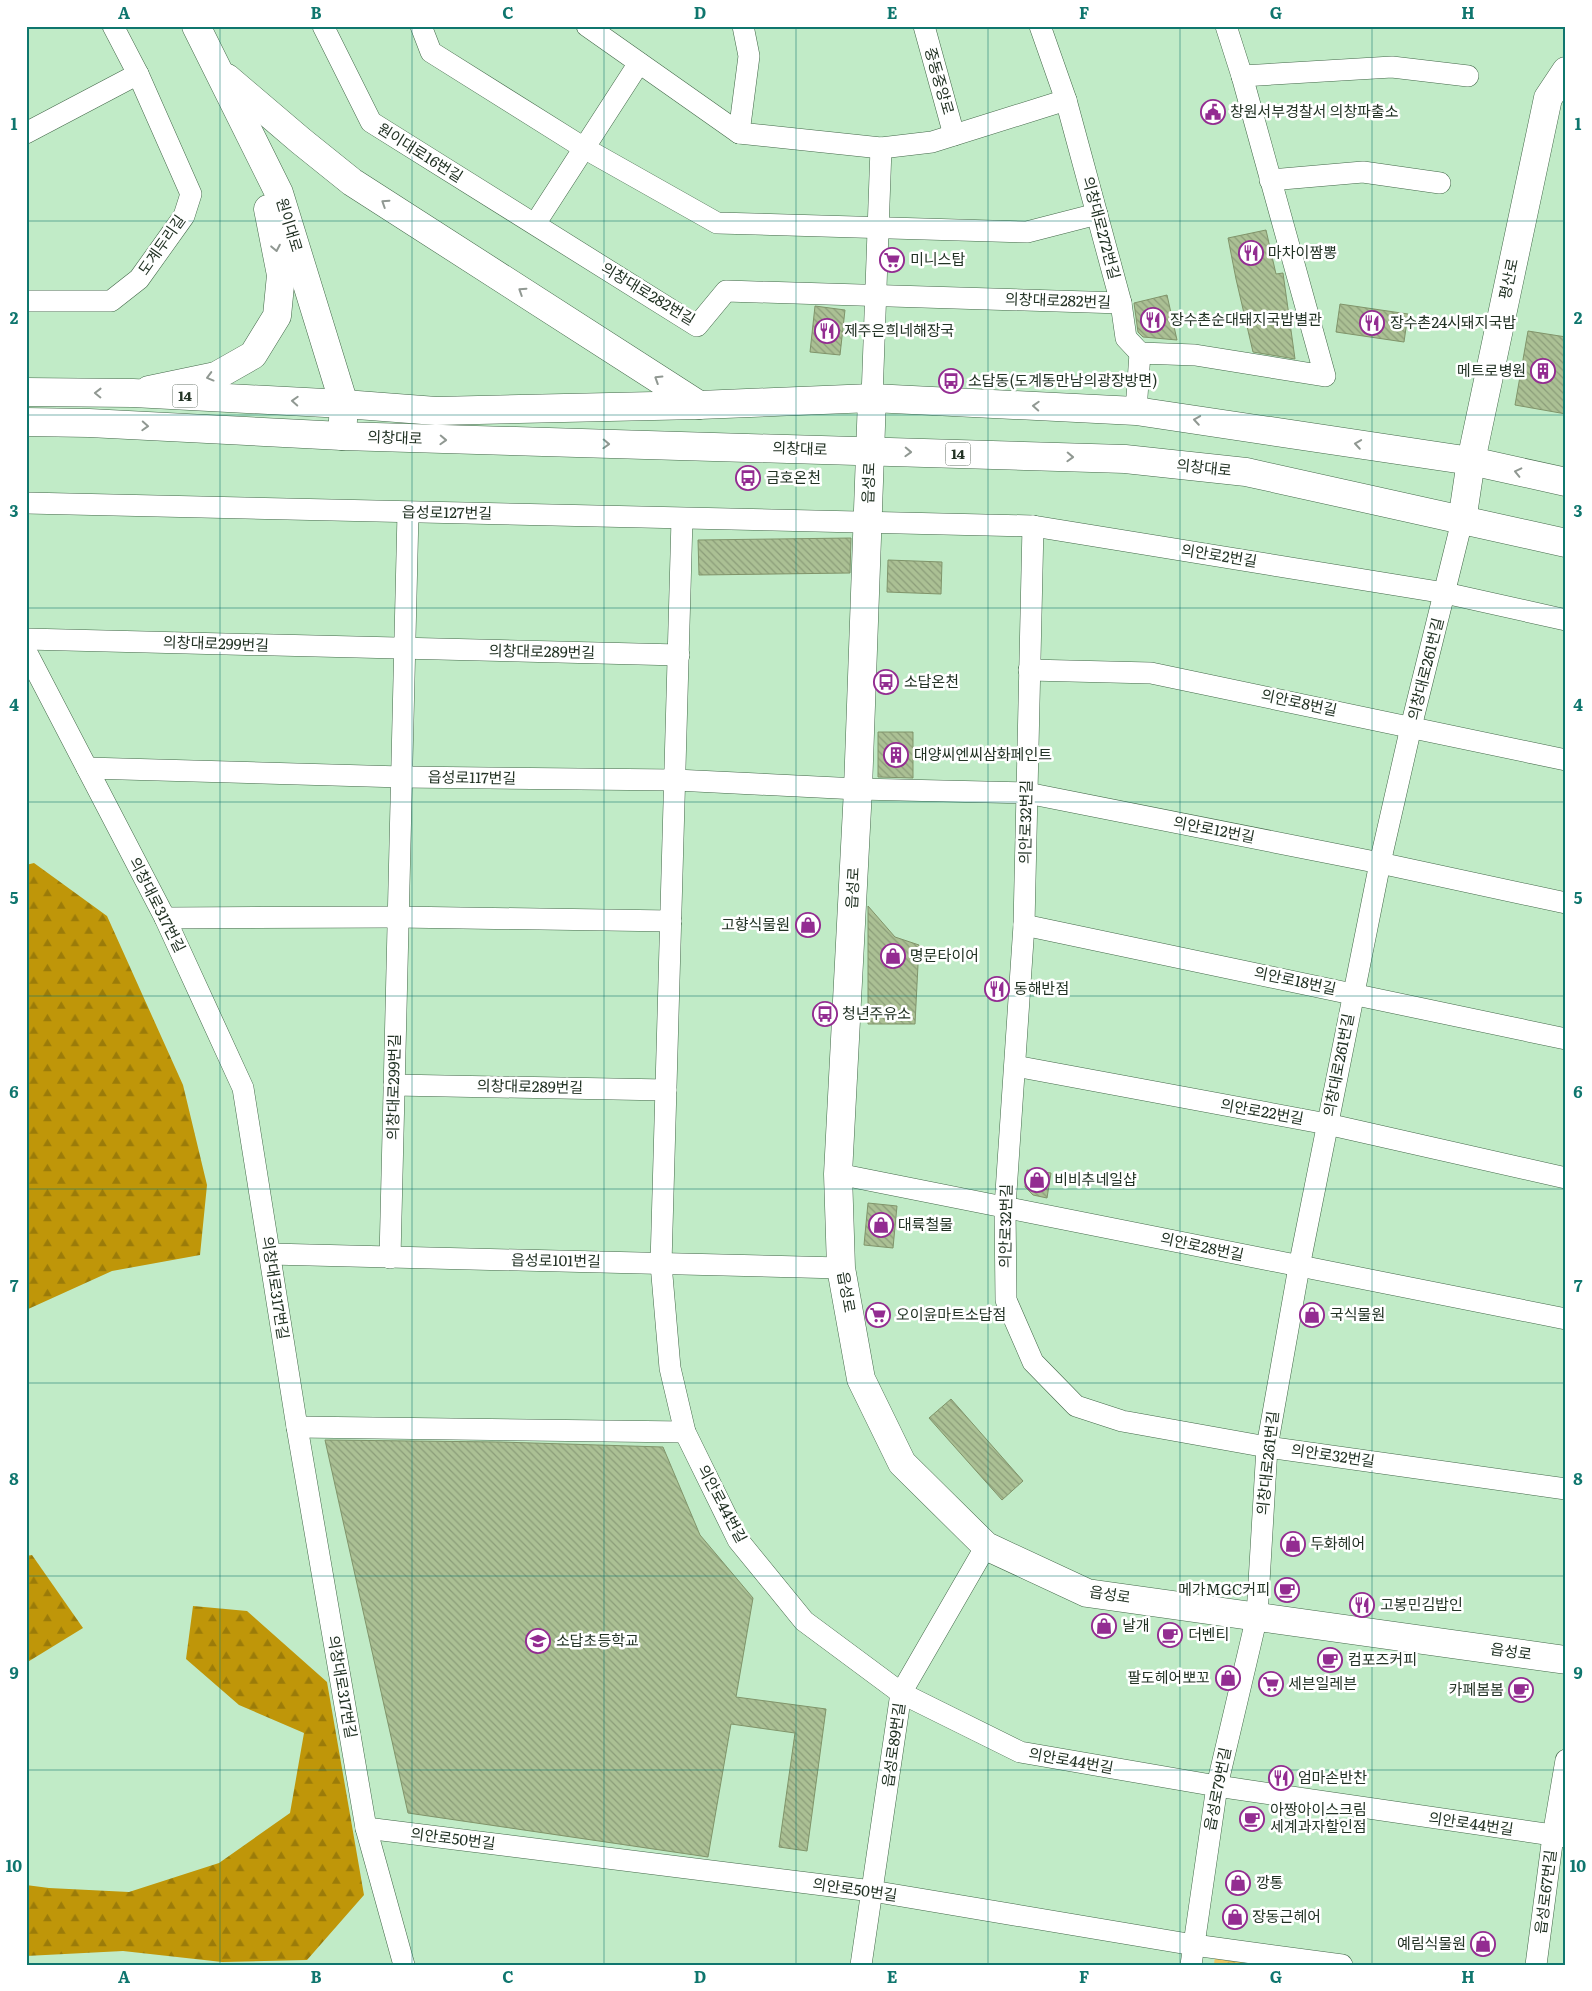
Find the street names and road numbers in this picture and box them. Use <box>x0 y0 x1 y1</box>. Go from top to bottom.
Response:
street label: 중동중앙로 <box>920 44 961 117</box>
street label: 원이대로16번길 <box>374 116 468 187</box>
street label: 의창대로272번길 <box>1078 174 1127 282</box>
street label: 원이대로 <box>271 195 310 254</box>
street label: 도계두리길 <box>132 209 190 279</box>
street label: 의창대로282번길 <box>597 256 700 330</box>
street label: 평산로 <box>1492 256 1523 301</box>
street label: 의창대로282번길 <box>1005 286 1111 313</box>
road number: 14 <box>172 384 198 408</box>
street label: 의창대로 <box>367 424 423 449</box>
street label: 의창대로 <box>772 435 828 460</box>
road number: 14 <box>946 442 970 466</box>
street label: 의창대로 <box>1176 452 1233 481</box>
street label: 읍성로 <box>855 462 880 504</box>
street label: 읍성로127번길 <box>402 499 492 524</box>
street label: 의안로2번길 <box>1180 537 1259 572</box>
street label: 의창대로261번길 <box>1401 615 1448 722</box>
street label: 의창대로299번길 <box>163 629 269 656</box>
street label: 의창대로289번길 <box>489 638 595 663</box>
street label: 의안로8번길 <box>1259 682 1339 721</box>
street label: 읍성로117번길 <box>428 764 516 789</box>
street label: 의안로32번길 <box>1012 780 1037 864</box>
street label: 의안로12번길 <box>1171 809 1257 848</box>
street label: 의창대로317번길 <box>124 853 192 956</box>
street label: 읍성로 <box>839 867 864 909</box>
street label: 의안로18번길 <box>1252 960 1338 999</box>
street label: 의창대로261번길 <box>1316 1011 1359 1118</box>
street label: 의창대로299번길 <box>380 1034 405 1140</box>
street label: 의창대로289번길 <box>477 1073 583 1098</box>
street label: 의안로22번길 <box>1219 1092 1306 1129</box>
street label: 의안로32번길 <box>992 1184 1017 1268</box>
street label: 의안로28번길 <box>1158 1225 1246 1266</box>
street label: 의창대로317번길 <box>257 1235 296 1341</box>
street label: 읍성로101번길 <box>511 1247 601 1272</box>
street label: 읍성로 <box>833 1269 862 1314</box>
street label: 의창대로261번길 <box>1250 1410 1283 1516</box>
street label: 의안로32번길 <box>1290 1437 1377 1472</box>
street label: 의안로44번길 <box>693 1460 754 1546</box>
street label: 읍성로 <box>1088 1579 1132 1608</box>
street label: 의창대로317번길 <box>323 1633 364 1740</box>
street label: 읍성로 <box>1489 1636 1533 1665</box>
street label: 읍성로89번길 <box>875 1701 910 1789</box>
street label: 의안로44번길 <box>1027 1741 1115 1778</box>
street label: 읍성로79번길 <box>1197 1745 1236 1832</box>
street label: 의안로44번길 <box>1427 1805 1515 1840</box>
street label: 의안로50번길 <box>409 1821 497 1854</box>
street label: 읍성로67번길 <box>1528 1848 1561 1935</box>
street label: 의안로50번길 <box>811 1871 899 1906</box>

